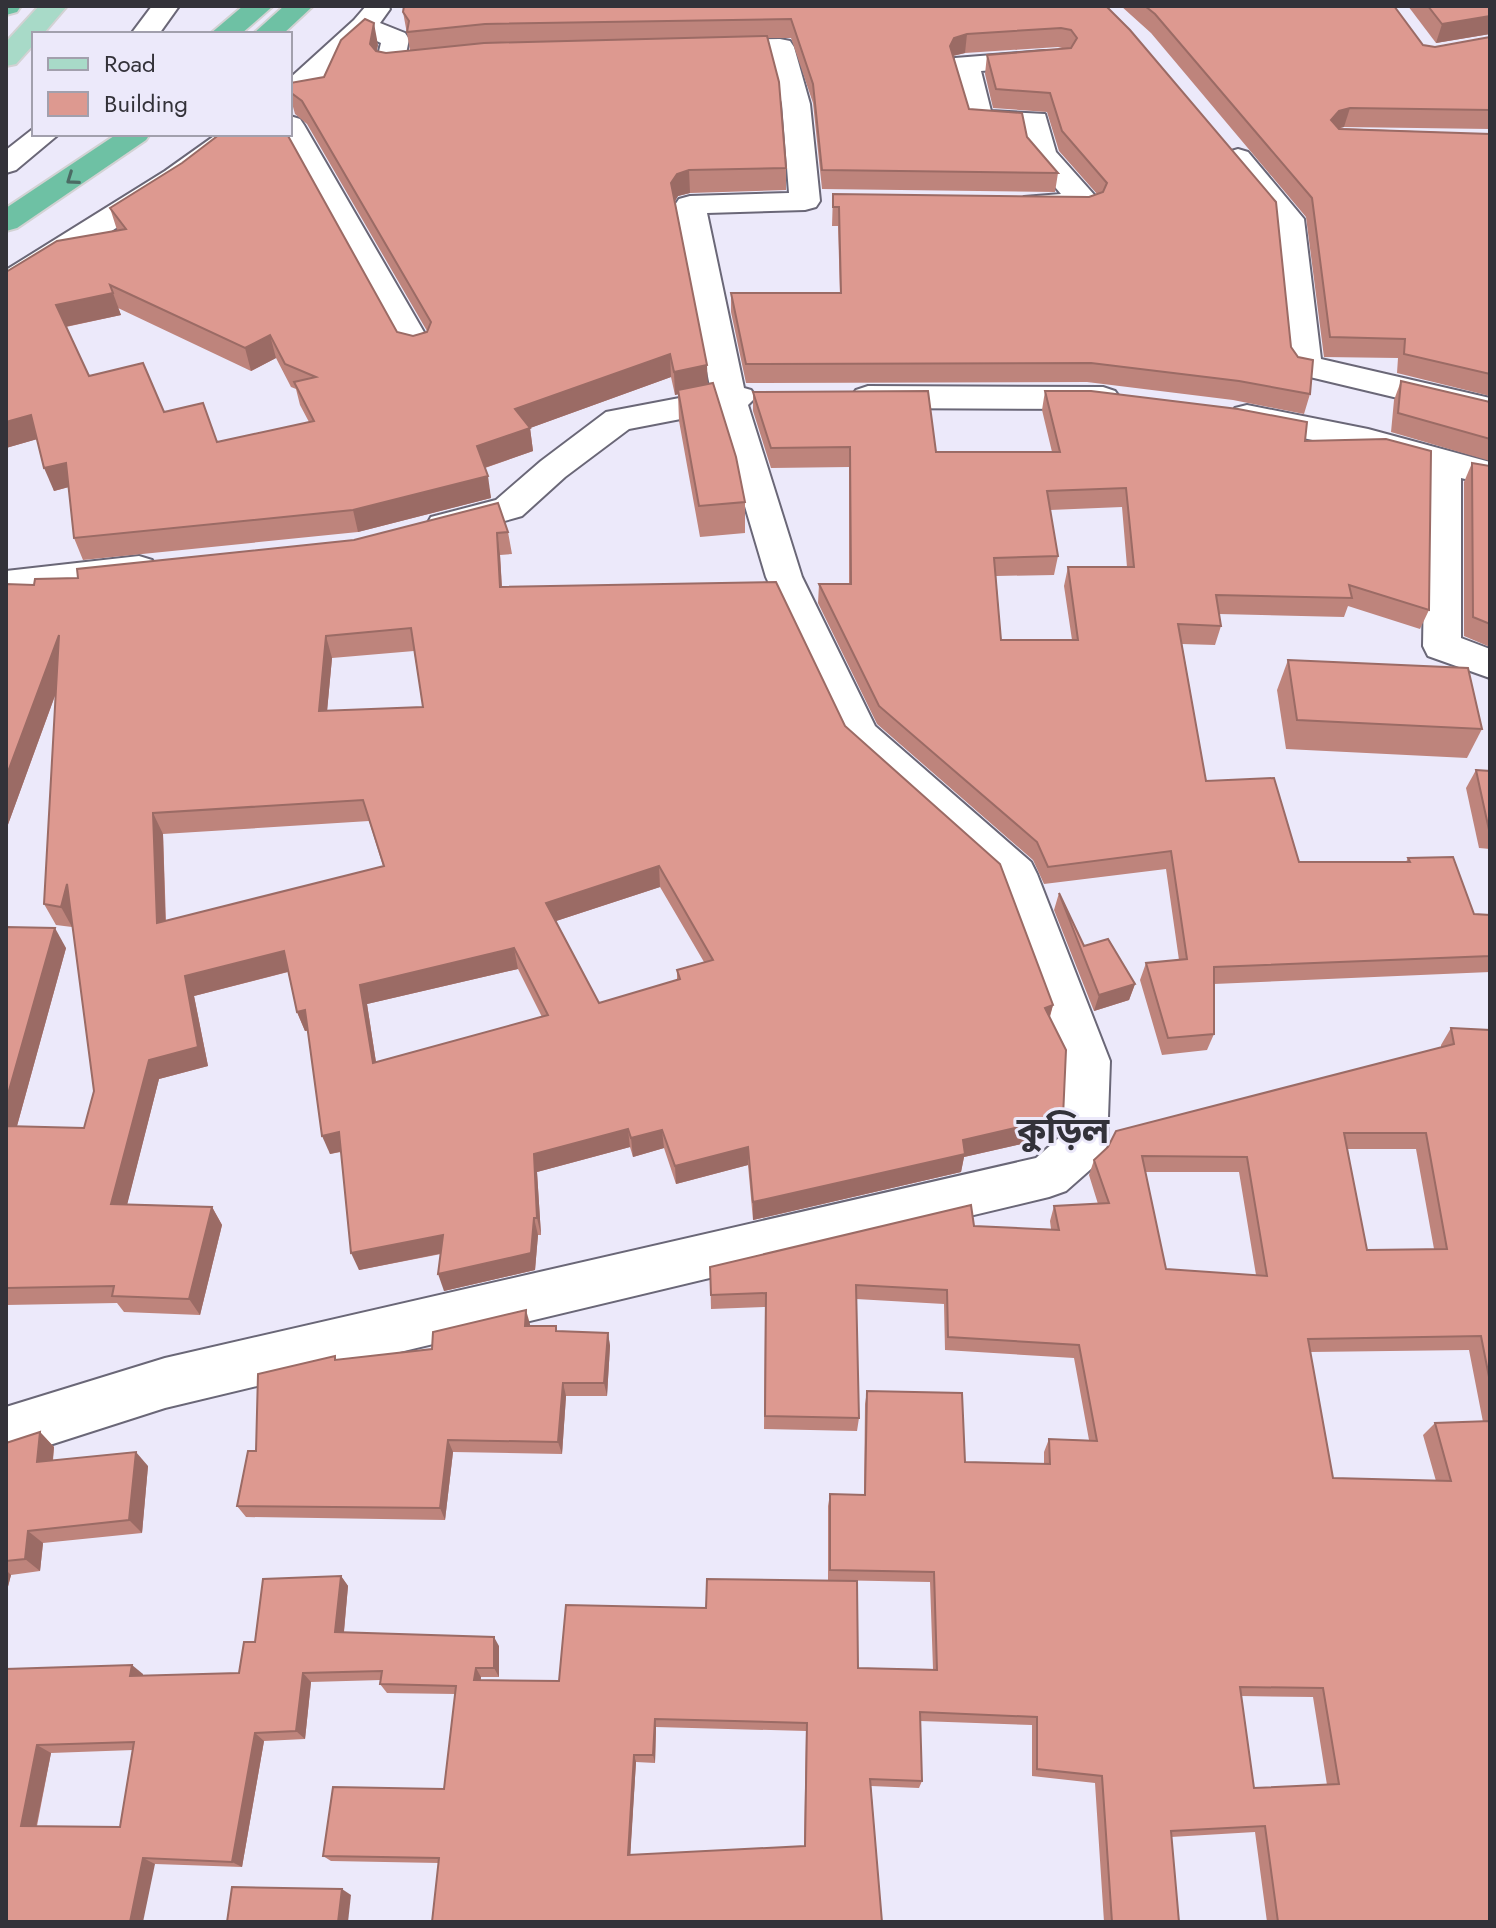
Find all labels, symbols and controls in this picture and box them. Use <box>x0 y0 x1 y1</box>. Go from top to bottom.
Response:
legend <box>32 32 292 136</box>
text: Road <box>104 46 156 81</box>
text: Building <box>104 86 188 121</box>
one-way arrow <box>67 169 81 184</box>
district label: কুড়িল <box>1016 1104 1110 1156</box>

